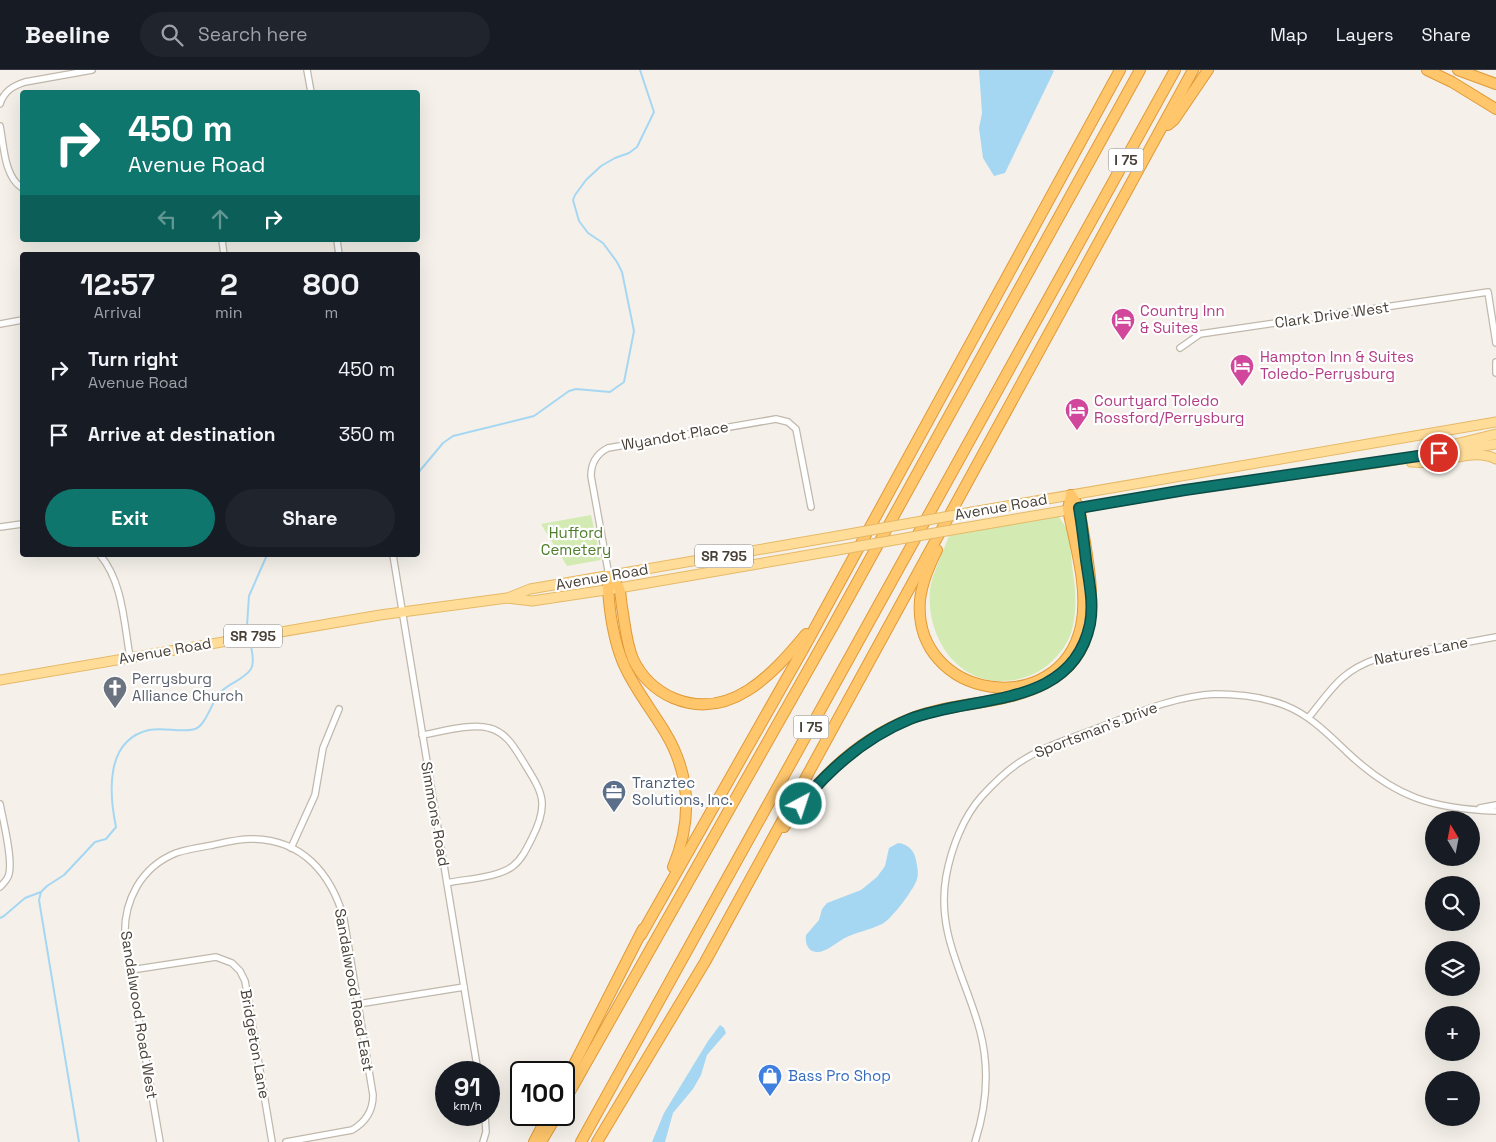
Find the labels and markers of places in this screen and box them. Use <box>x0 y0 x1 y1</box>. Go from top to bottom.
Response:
place label: Country Inn & Suites <box>1140 301 1225 337</box>
hotel icon: Country Inn & Suites <box>1110 307 1136 341</box>
place label: Hampton Inn & Suites Toledo-Perrysburg <box>1260 347 1414 383</box>
hotel icon: Hampton Inn & Suites Toledo-Perrysburg <box>1229 353 1255 387</box>
place label: Courtyard Toledo Rossford/Perrysburg <box>1094 391 1244 427</box>
hotel icon: Courtyard Toledo Rossford/Perrysburg <box>1064 397 1090 431</box>
pin <box>1418 432 1460 474</box>
place label: Perrysburg Alliance Church <box>132 669 243 705</box>
church icon: Perrysburg Alliance Church <box>102 675 128 709</box>
place label: Tranztec Solutions, Inc. <box>632 773 733 809</box>
office icon: Tranztec Solutions, Inc. <box>601 779 627 813</box>
shop icon: Bass Pro Shop <box>757 1063 783 1097</box>
place label: Bass Pro Shop <box>788 1066 891 1085</box>

